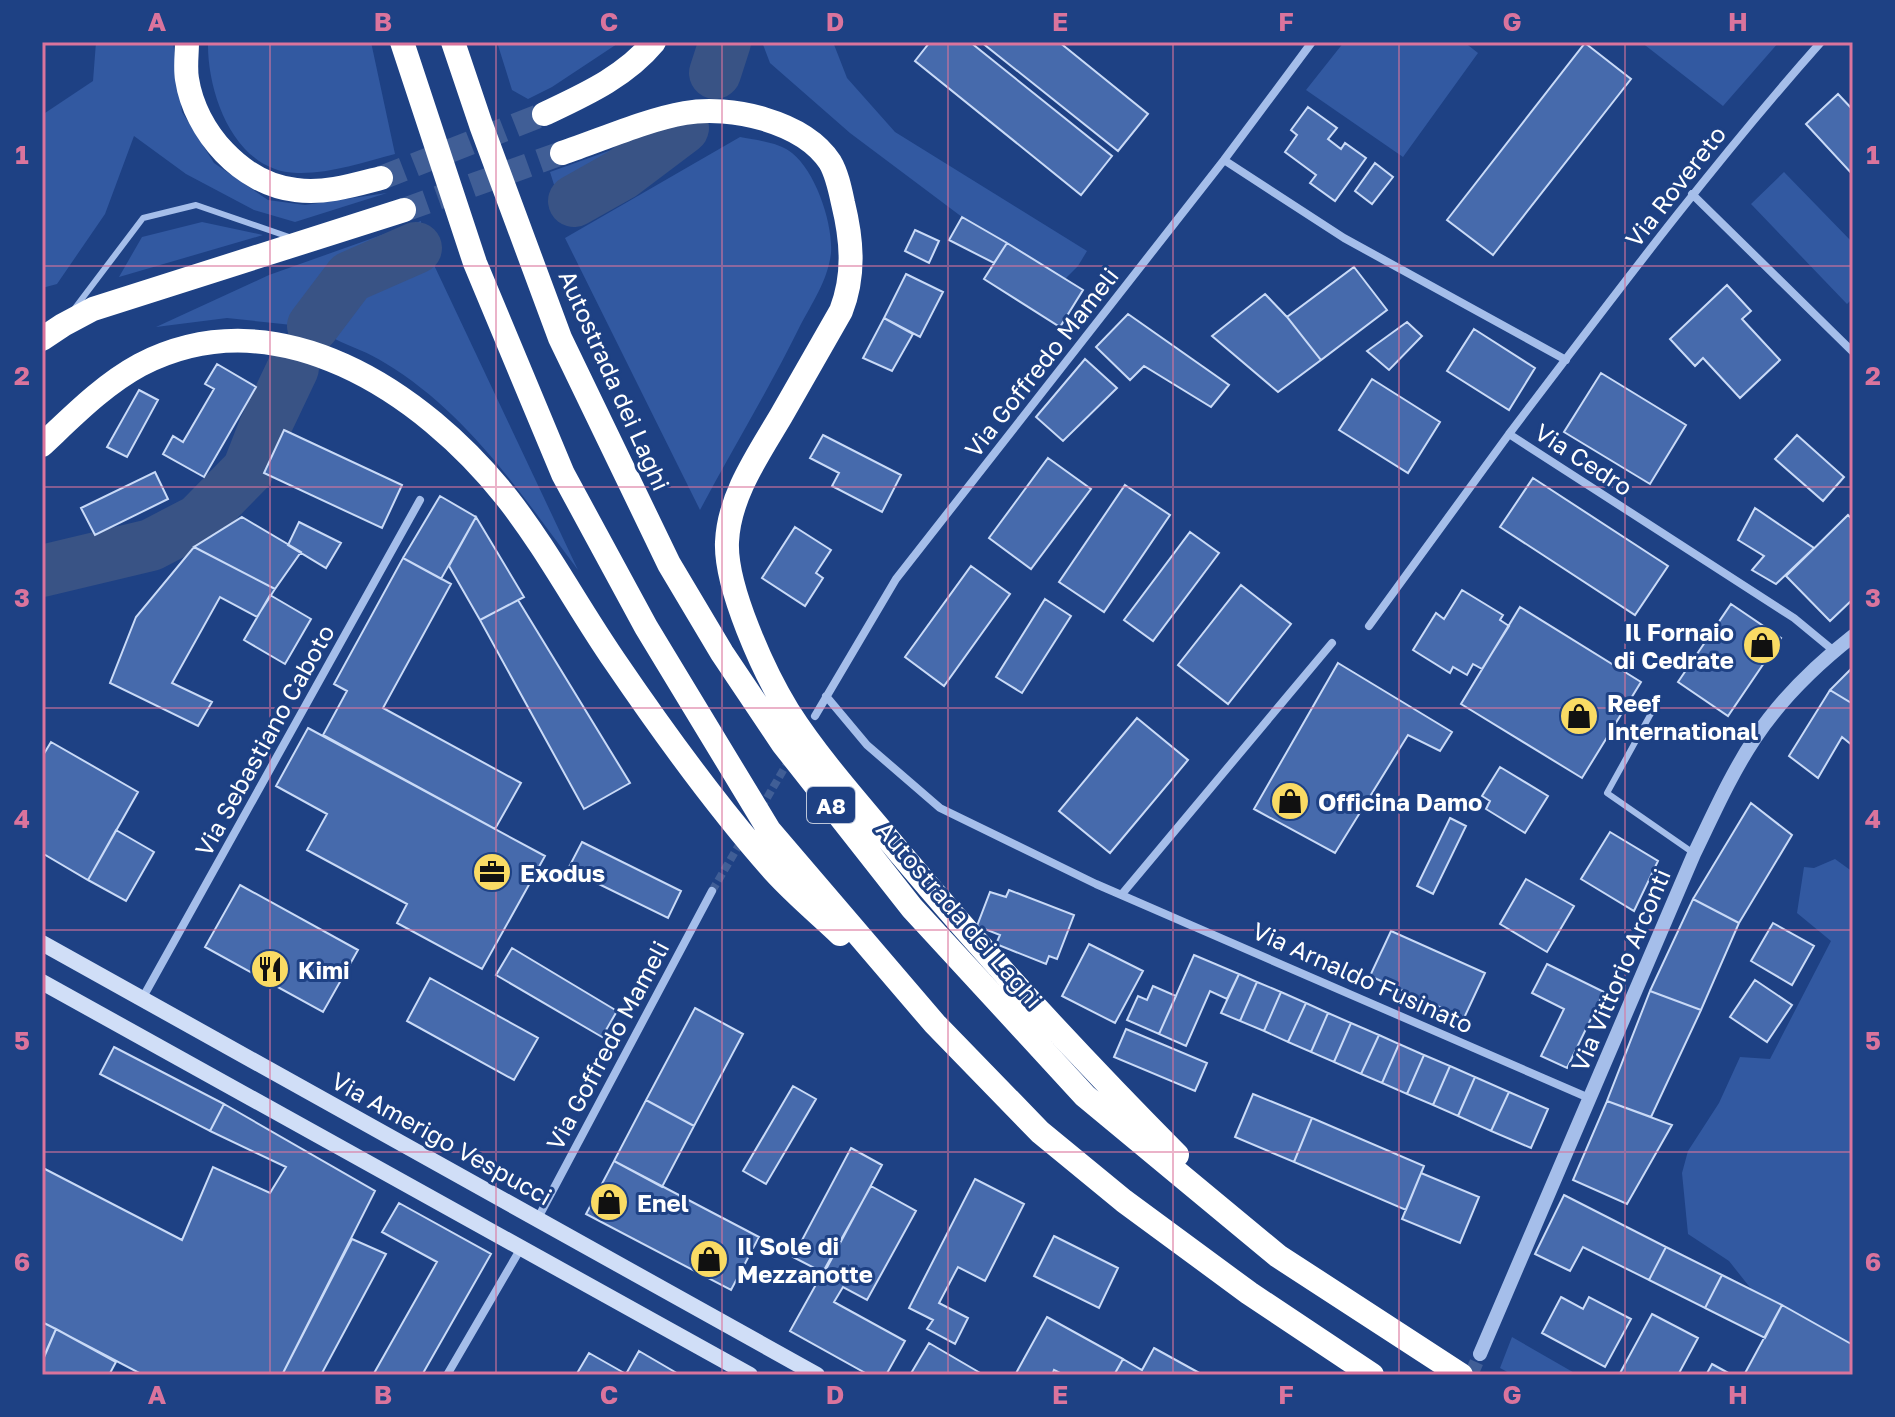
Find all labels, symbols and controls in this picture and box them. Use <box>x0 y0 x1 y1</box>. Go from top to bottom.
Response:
text: A <box>148 6 167 37</box>
text: B <box>374 6 392 37</box>
text: C <box>600 6 618 37</box>
text: D <box>826 6 844 37</box>
text: E <box>1052 6 1068 37</box>
text: F <box>1278 6 1294 37</box>
text: G <box>1502 6 1522 37</box>
text: H <box>1728 6 1748 37</box>
street label: Via Rovereto <box>1619 120 1731 252</box>
text: 1 <box>15 139 29 170</box>
text: 1 <box>1866 139 1880 170</box>
street label: Via Goffredo Mameli <box>958 261 1124 463</box>
street label: Autostrada dei Laghi <box>553 265 677 495</box>
text: 2 <box>14 360 30 391</box>
text: 2 <box>1865 360 1881 391</box>
street label: Via Cedro <box>1530 417 1638 501</box>
text: 3 <box>14 582 30 613</box>
text: 3 <box>1865 582 1881 613</box>
place label: Il Fornaio di Cedrate <box>1614 617 1734 674</box>
street label: Via Sebastiano Caboto <box>188 619 340 861</box>
shop icon: Il Fornaio di Cedrate <box>1741 624 1783 666</box>
place label: Reef International <box>1607 688 1758 745</box>
shop icon: Reef International <box>1558 695 1600 737</box>
shop icon: Officina Damo <box>1269 780 1311 822</box>
road number: A8 <box>807 787 855 823</box>
place label: Officina Damo <box>1318 787 1482 816</box>
text: 4 <box>14 803 30 834</box>
text: 4 <box>1865 803 1881 834</box>
street label: Autostrada dei Laghi <box>871 815 1049 1013</box>
office icon: Exodus <box>471 851 513 893</box>
place label: Exodus <box>520 858 605 887</box>
street label: Via Vittorio Arconti <box>1564 864 1676 1076</box>
street label: Via Arnaldo Fusinato <box>1248 915 1478 1039</box>
street label: Via Goffredo Mameli <box>540 936 674 1154</box>
restaurant icon: Kimi <box>249 948 291 990</box>
place label: Kimi <box>298 955 350 984</box>
text: 5 <box>14 1025 30 1056</box>
text: 5 <box>1865 1025 1881 1056</box>
street label: Via Amerigo Vespucci <box>327 1065 557 1211</box>
shop icon: Enel <box>588 1181 630 1223</box>
place label: Enel <box>637 1188 689 1217</box>
place label: Il Sole di Mezzanotte <box>737 1231 873 1288</box>
shop icon: Il Sole di Mezzanotte <box>688 1238 730 1280</box>
text: 6 <box>14 1246 30 1277</box>
text: 6 <box>1865 1246 1881 1277</box>
text: A <box>148 1379 167 1410</box>
text: B <box>374 1379 392 1410</box>
text: C <box>600 1379 618 1410</box>
text: D <box>826 1379 844 1410</box>
text: E <box>1052 1379 1068 1410</box>
text: F <box>1278 1379 1294 1410</box>
text: G <box>1502 1379 1522 1410</box>
text: H <box>1728 1379 1748 1410</box>

